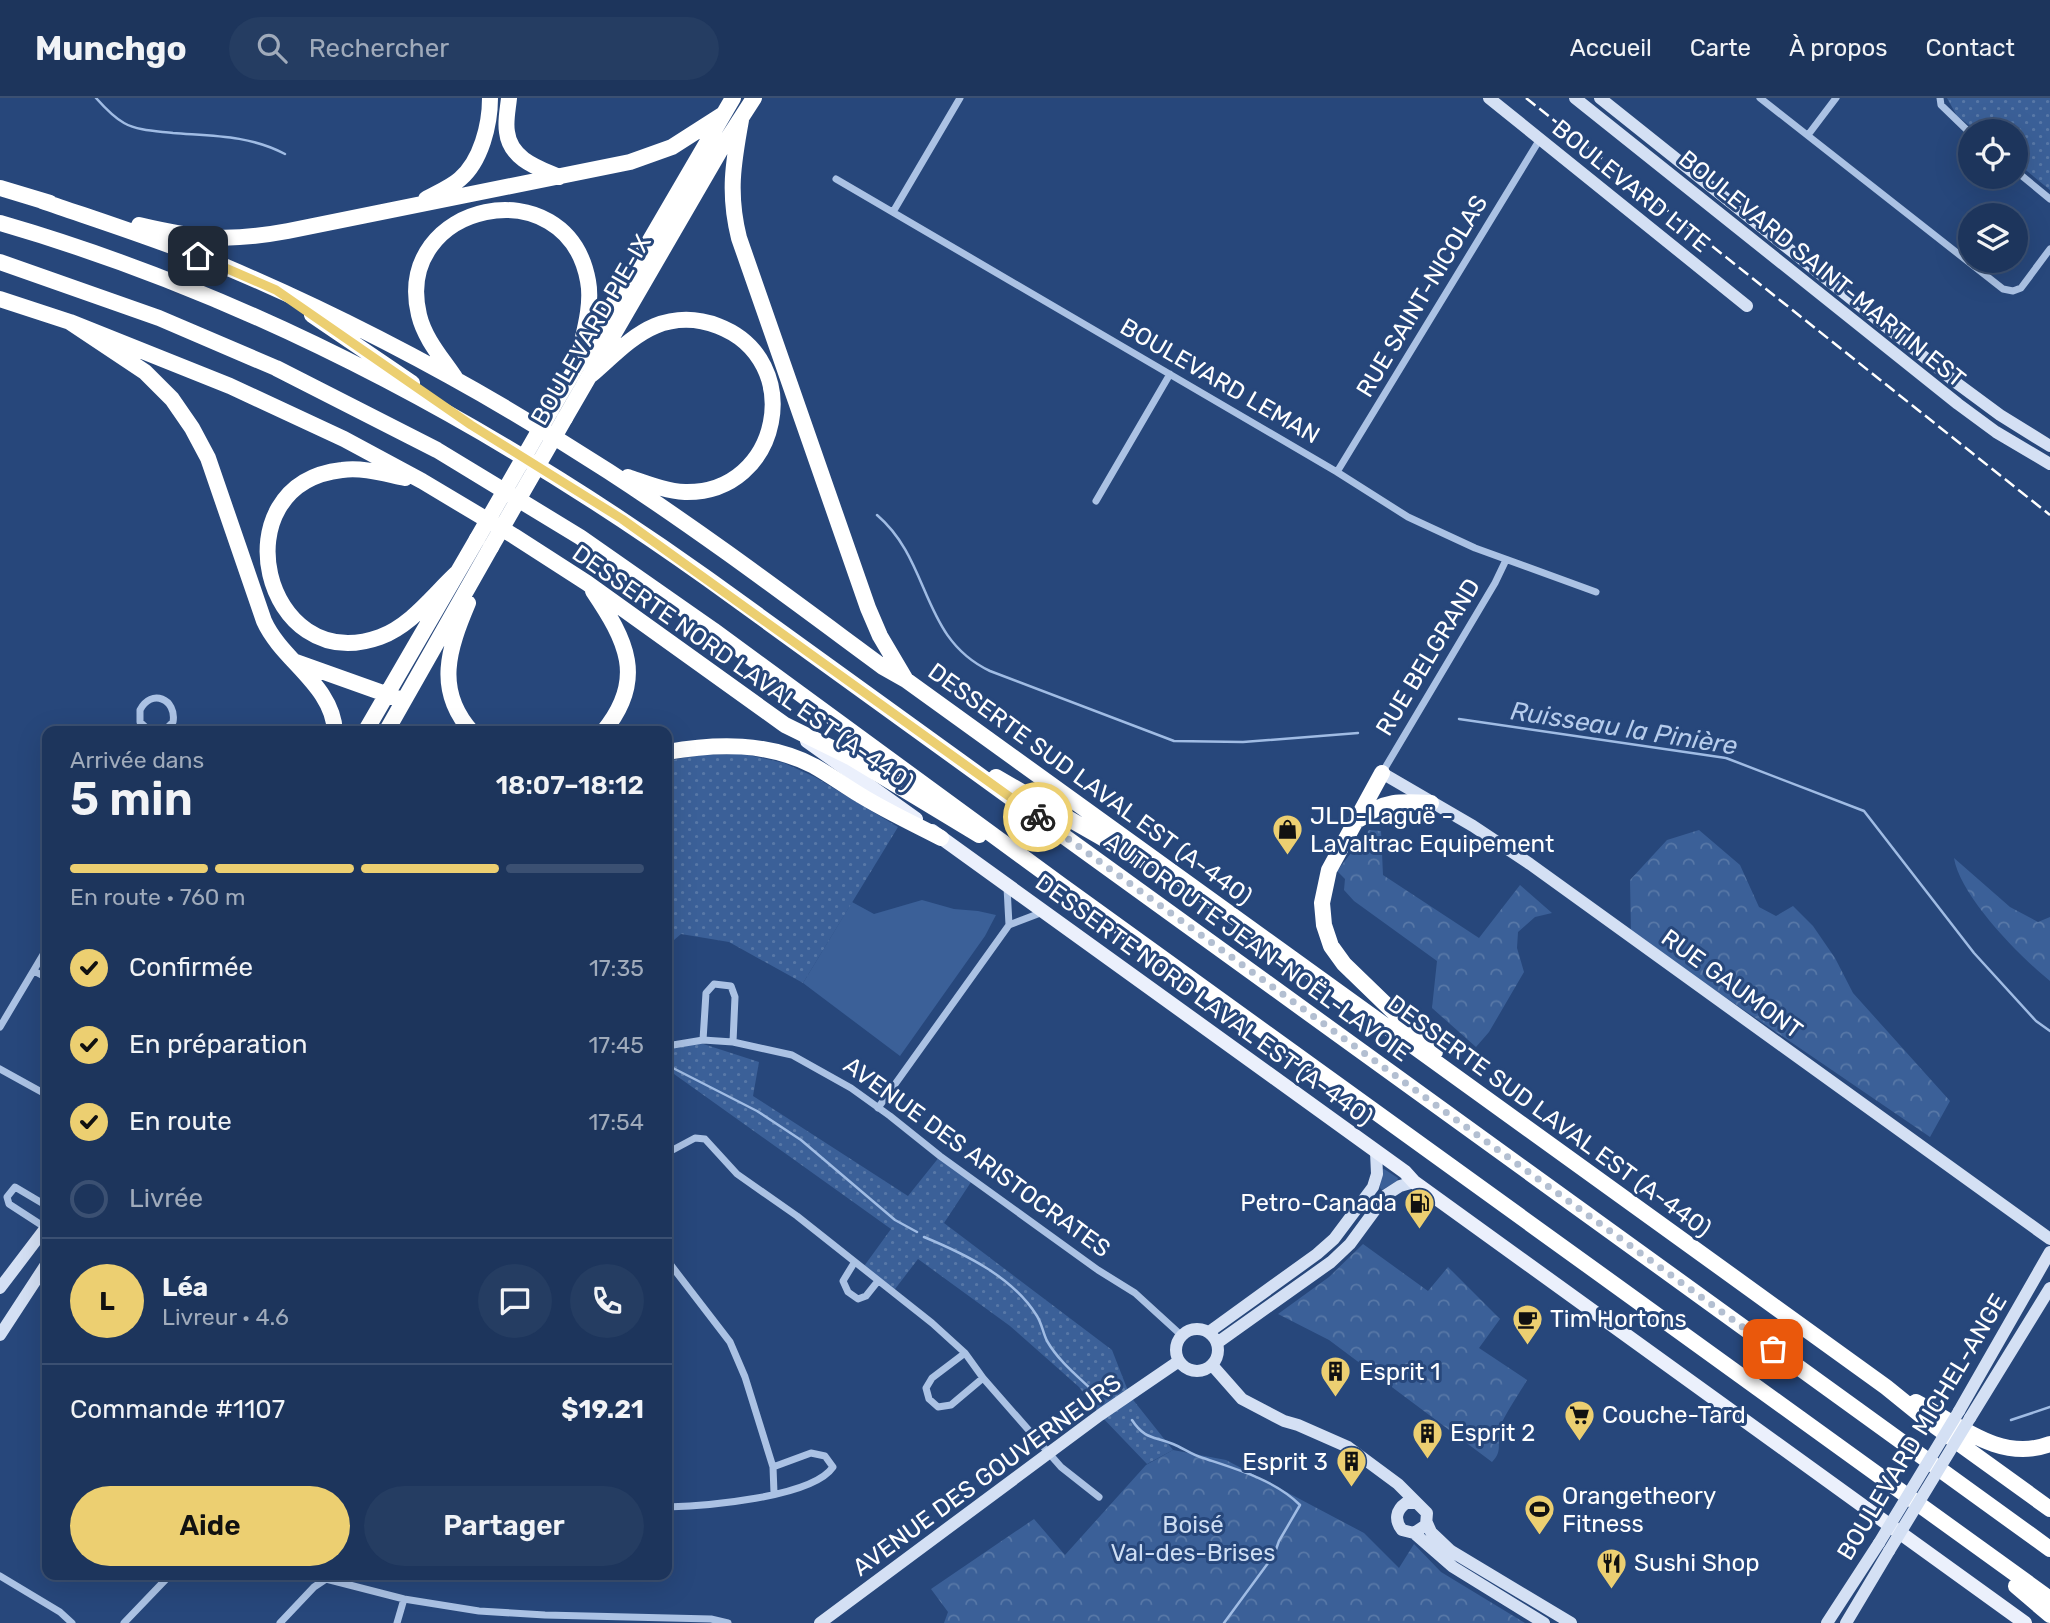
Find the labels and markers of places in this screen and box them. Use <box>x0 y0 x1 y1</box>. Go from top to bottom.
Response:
pin <box>168 226 228 286</box>
place label: JLD-Laguë - Lavaltrac Equipement <box>1310 802 1554 858</box>
shop icon: JLD-Laguë - Lavaltrac Equipement <box>1270 813 1304 857</box>
fuel station icon: Petro-Canada <box>1403 1186 1437 1230</box>
place label: Petro-Canada <box>1240 1189 1397 1217</box>
cafe icon: Tim Hortons <box>1510 1302 1544 1346</box>
place label: Tim Hortons <box>1550 1305 1687 1333</box>
pin <box>1743 1319 1803 1379</box>
building icon: Esprit 1 <box>1319 1355 1353 1399</box>
place label: Esprit 1 <box>1359 1358 1441 1386</box>
supermarket icon: Couche-Tard <box>1562 1398 1596 1442</box>
place label: Couche-Tard <box>1602 1401 1746 1429</box>
building icon: Esprit 2 <box>1410 1416 1444 1460</box>
place label: Esprit 2 <box>1450 1419 1535 1447</box>
building icon: Esprit 3 <box>1334 1445 1368 1489</box>
place label: Esprit 3 <box>1242 1448 1328 1476</box>
place label: Orangetheory Fitness <box>1562 1482 1716 1538</box>
sports icon: Orangetheory Fitness <box>1522 1493 1556 1537</box>
restaurant icon: Sushi Shop <box>1594 1546 1628 1590</box>
place label: Sushi Shop <box>1634 1549 1760 1577</box>

